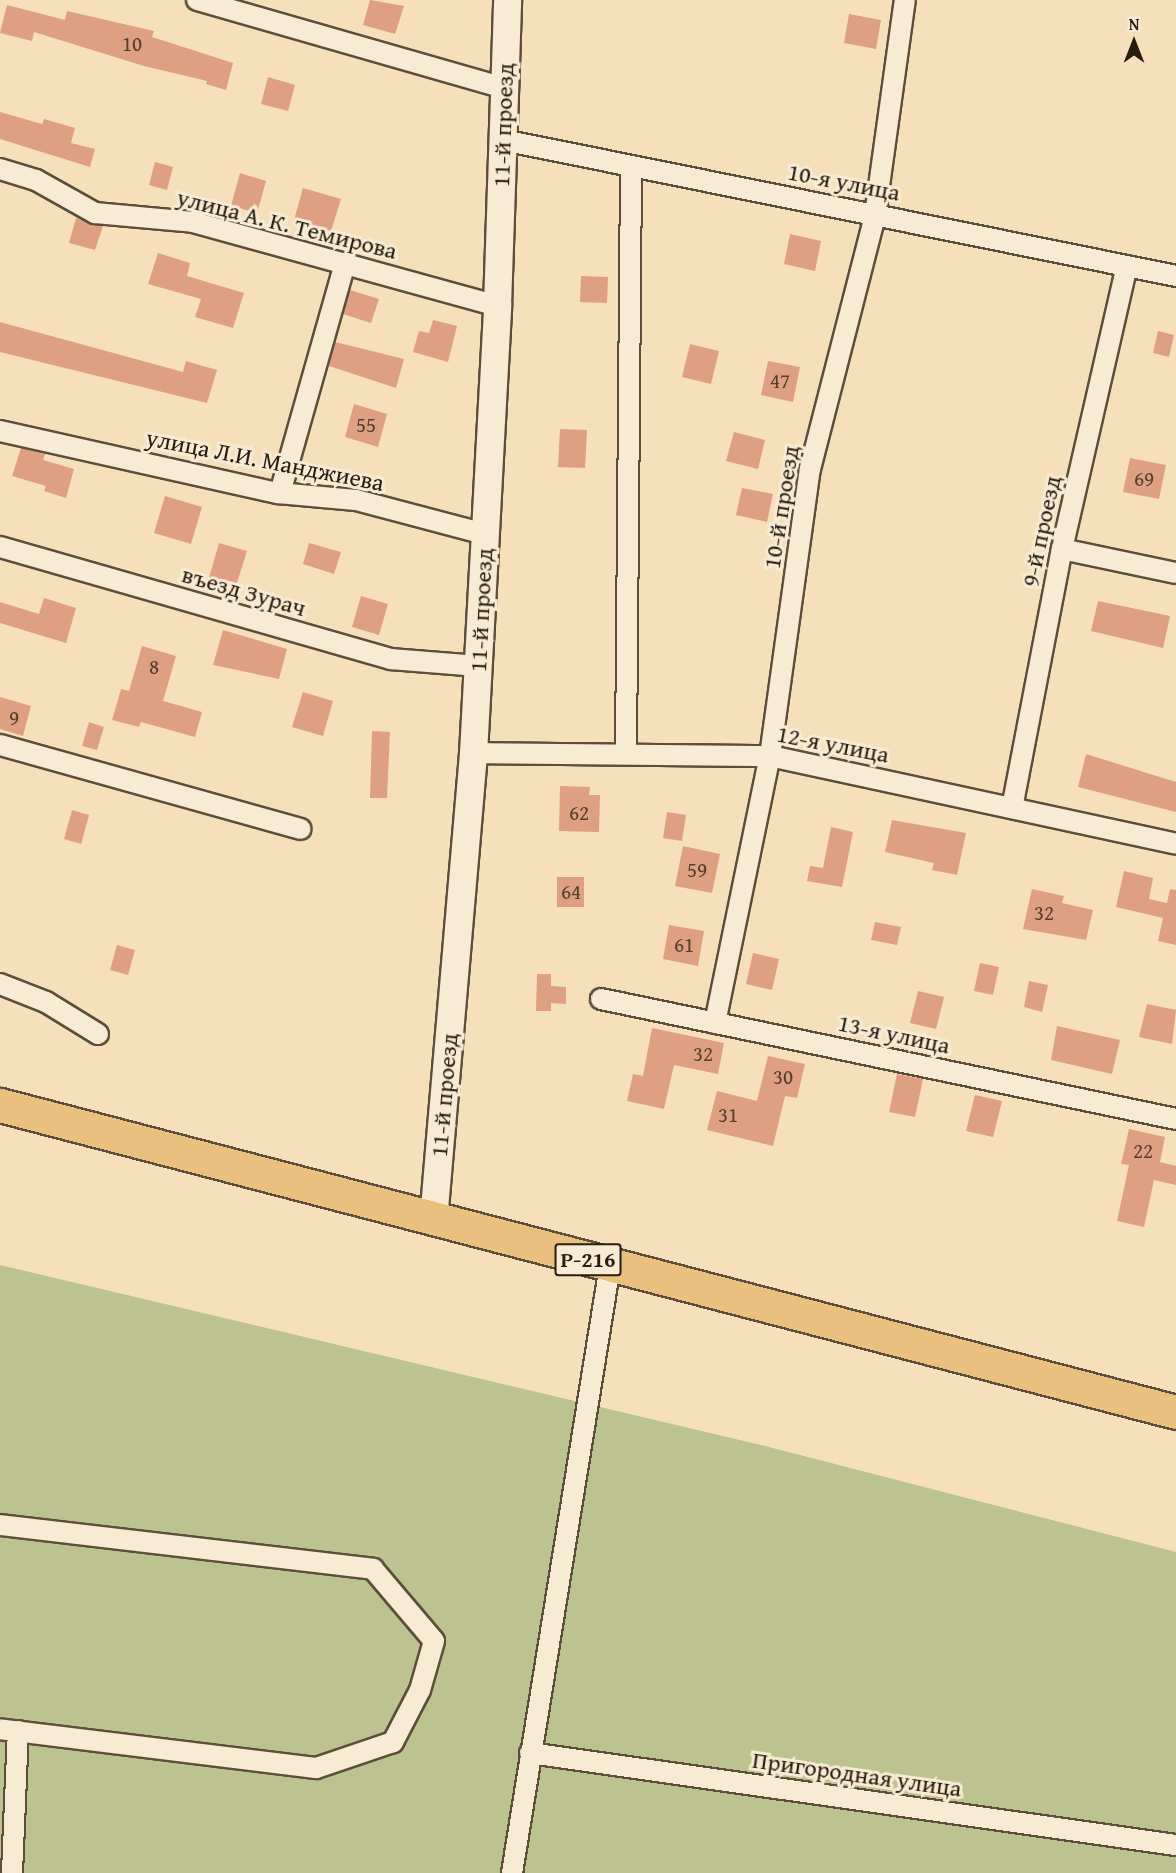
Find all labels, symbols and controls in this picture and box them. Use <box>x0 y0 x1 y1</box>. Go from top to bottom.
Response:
north arrow <box>1104 12 1164 72</box>
text: N <box>1129 12 1139 36</box>
house number: 10 <box>122 31 142 57</box>
street label: 11-й проезд <box>486 62 520 188</box>
street label: 10-я улица <box>786 157 902 207</box>
street label: улица А. К. Темирова <box>174 183 400 265</box>
house number: 47 <box>770 368 790 394</box>
house number: 55 <box>356 412 376 438</box>
street label: улица Л.И. Манджиева <box>144 423 386 497</box>
street label: 10-й проезд <box>757 443 805 571</box>
house number: 69 <box>1134 466 1154 492</box>
street label: 9-й проезд <box>1015 473 1067 589</box>
street label: 11-й проезд <box>463 547 499 673</box>
street label: въезд Зурач <box>179 560 309 622</box>
house number: 8 <box>149 654 159 680</box>
house number: 9 <box>9 705 19 731</box>
street label: 12-я улица <box>775 719 891 769</box>
house number: 62 <box>569 800 589 826</box>
house number: 59 <box>687 857 707 883</box>
house number: 64 <box>561 879 581 905</box>
house number: 32 <box>1034 900 1054 926</box>
house number: 61 <box>674 932 694 958</box>
street label: 13-я улица <box>835 1008 953 1060</box>
street label: 11-й проезд <box>424 1032 464 1158</box>
house number: 32 <box>693 1041 713 1067</box>
house number: 30 <box>773 1064 793 1090</box>
house number: 31 <box>718 1102 738 1128</box>
house number: 22 <box>1133 1138 1153 1164</box>
road number: Р-216 <box>554 1241 622 1279</box>
street label: Пригородная улица <box>751 1745 963 1803</box>

